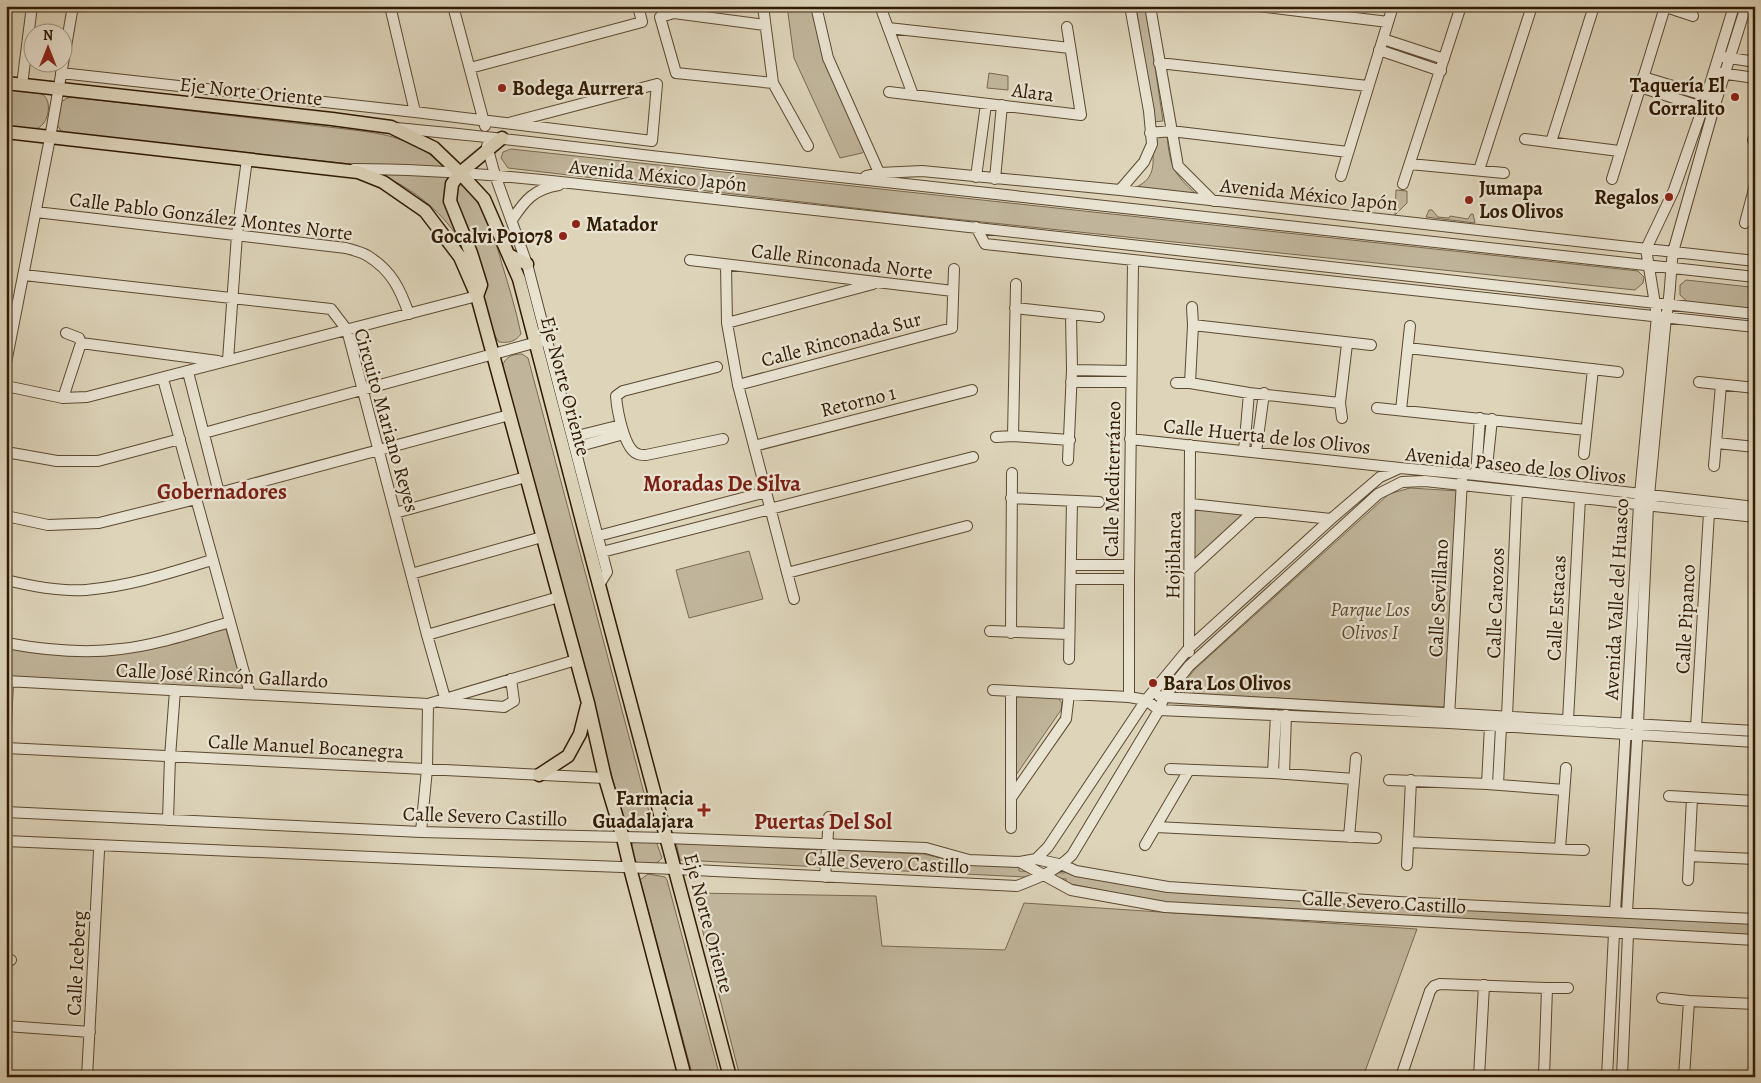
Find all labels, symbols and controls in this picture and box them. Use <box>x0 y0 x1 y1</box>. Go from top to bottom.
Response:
north arrow <box>22 22 72 72</box>
text: N <box>43 26 53 45</box>
street label: Eje Norte Oriente <box>178 71 324 112</box>
place label: Taquería El Corralito <box>1630 72 1726 122</box>
place label: Bodega Aurrera <box>512 75 644 102</box>
street label: Alara <box>1009 76 1056 109</box>
marker: Bodega Aurrera <box>496 82 508 94</box>
marker: Taquería El Corralito <box>1729 91 1741 103</box>
street label: Avenida México Japón <box>567 153 748 198</box>
street label: Avenida México Japón <box>1218 172 1399 217</box>
place label: Jumapa Los Olivos <box>1479 175 1564 225</box>
place label: Regalos <box>1594 184 1659 211</box>
street label: Calle Pablo González Montes Norte <box>68 186 354 247</box>
marker: Regalos <box>1663 191 1675 203</box>
marker: Jumapa Los Olivos <box>1463 194 1475 206</box>
place label: Matador <box>586 211 658 238</box>
marker: Matador <box>570 218 582 230</box>
place label: Gocalvi P01078 <box>431 223 553 250</box>
marker: Gocalvi P01078 <box>557 230 569 242</box>
street label: Calle Rinconada Norte <box>750 237 934 286</box>
street label: Calle Rinconada Sur <box>758 305 924 374</box>
street label: Eje Norte Oriente <box>534 313 597 459</box>
street label: Circuito Mariano Reyes <box>347 325 426 515</box>
street label: Retorno 1 <box>818 379 899 424</box>
street label: Calle Mediterráneo <box>1098 401 1127 557</box>
street label: Calle Huerta de los Olivos <box>1162 412 1372 461</box>
street label: Avenida Paseo de los Olivos <box>1403 440 1628 491</box>
district label: Moradas De Silva <box>643 469 801 499</box>
district label: Gobernadores <box>157 477 287 507</box>
street label: Avenida Valle del Huasco <box>1598 497 1635 702</box>
street label: Hojiblanca <box>1159 510 1188 599</box>
street label: Calle Sevillano <box>1422 538 1455 658</box>
street label: Calle Carozos <box>1480 547 1511 659</box>
street label: Calle Estacas <box>1540 554 1573 662</box>
street label: Calle Pipanco <box>1669 563 1702 675</box>
park label: Parque Los Olivos I <box>1330 596 1410 646</box>
street label: Calle José Rincón Gallardo <box>115 656 329 695</box>
place label: Bara Los Olivos <box>1163 670 1291 697</box>
marker: Bara Los Olivos <box>1147 677 1159 689</box>
street label: Calle Manuel Bocanegra <box>207 728 405 765</box>
place label: Farmacia Guadalajara <box>593 785 694 835</box>
street label: Calle Severo Castillo <box>402 800 568 833</box>
marker: Farmacia Guadalajara <box>698 804 710 816</box>
district label: Puertas Del Sol <box>754 807 892 837</box>
street label: Calle Severo Castillo <box>804 845 970 880</box>
street label: Eje Norte Oriente <box>677 850 740 996</box>
street label: Calle Severo Castillo <box>1301 885 1467 920</box>
street label: Calle Iceberg <box>60 910 93 1016</box>

